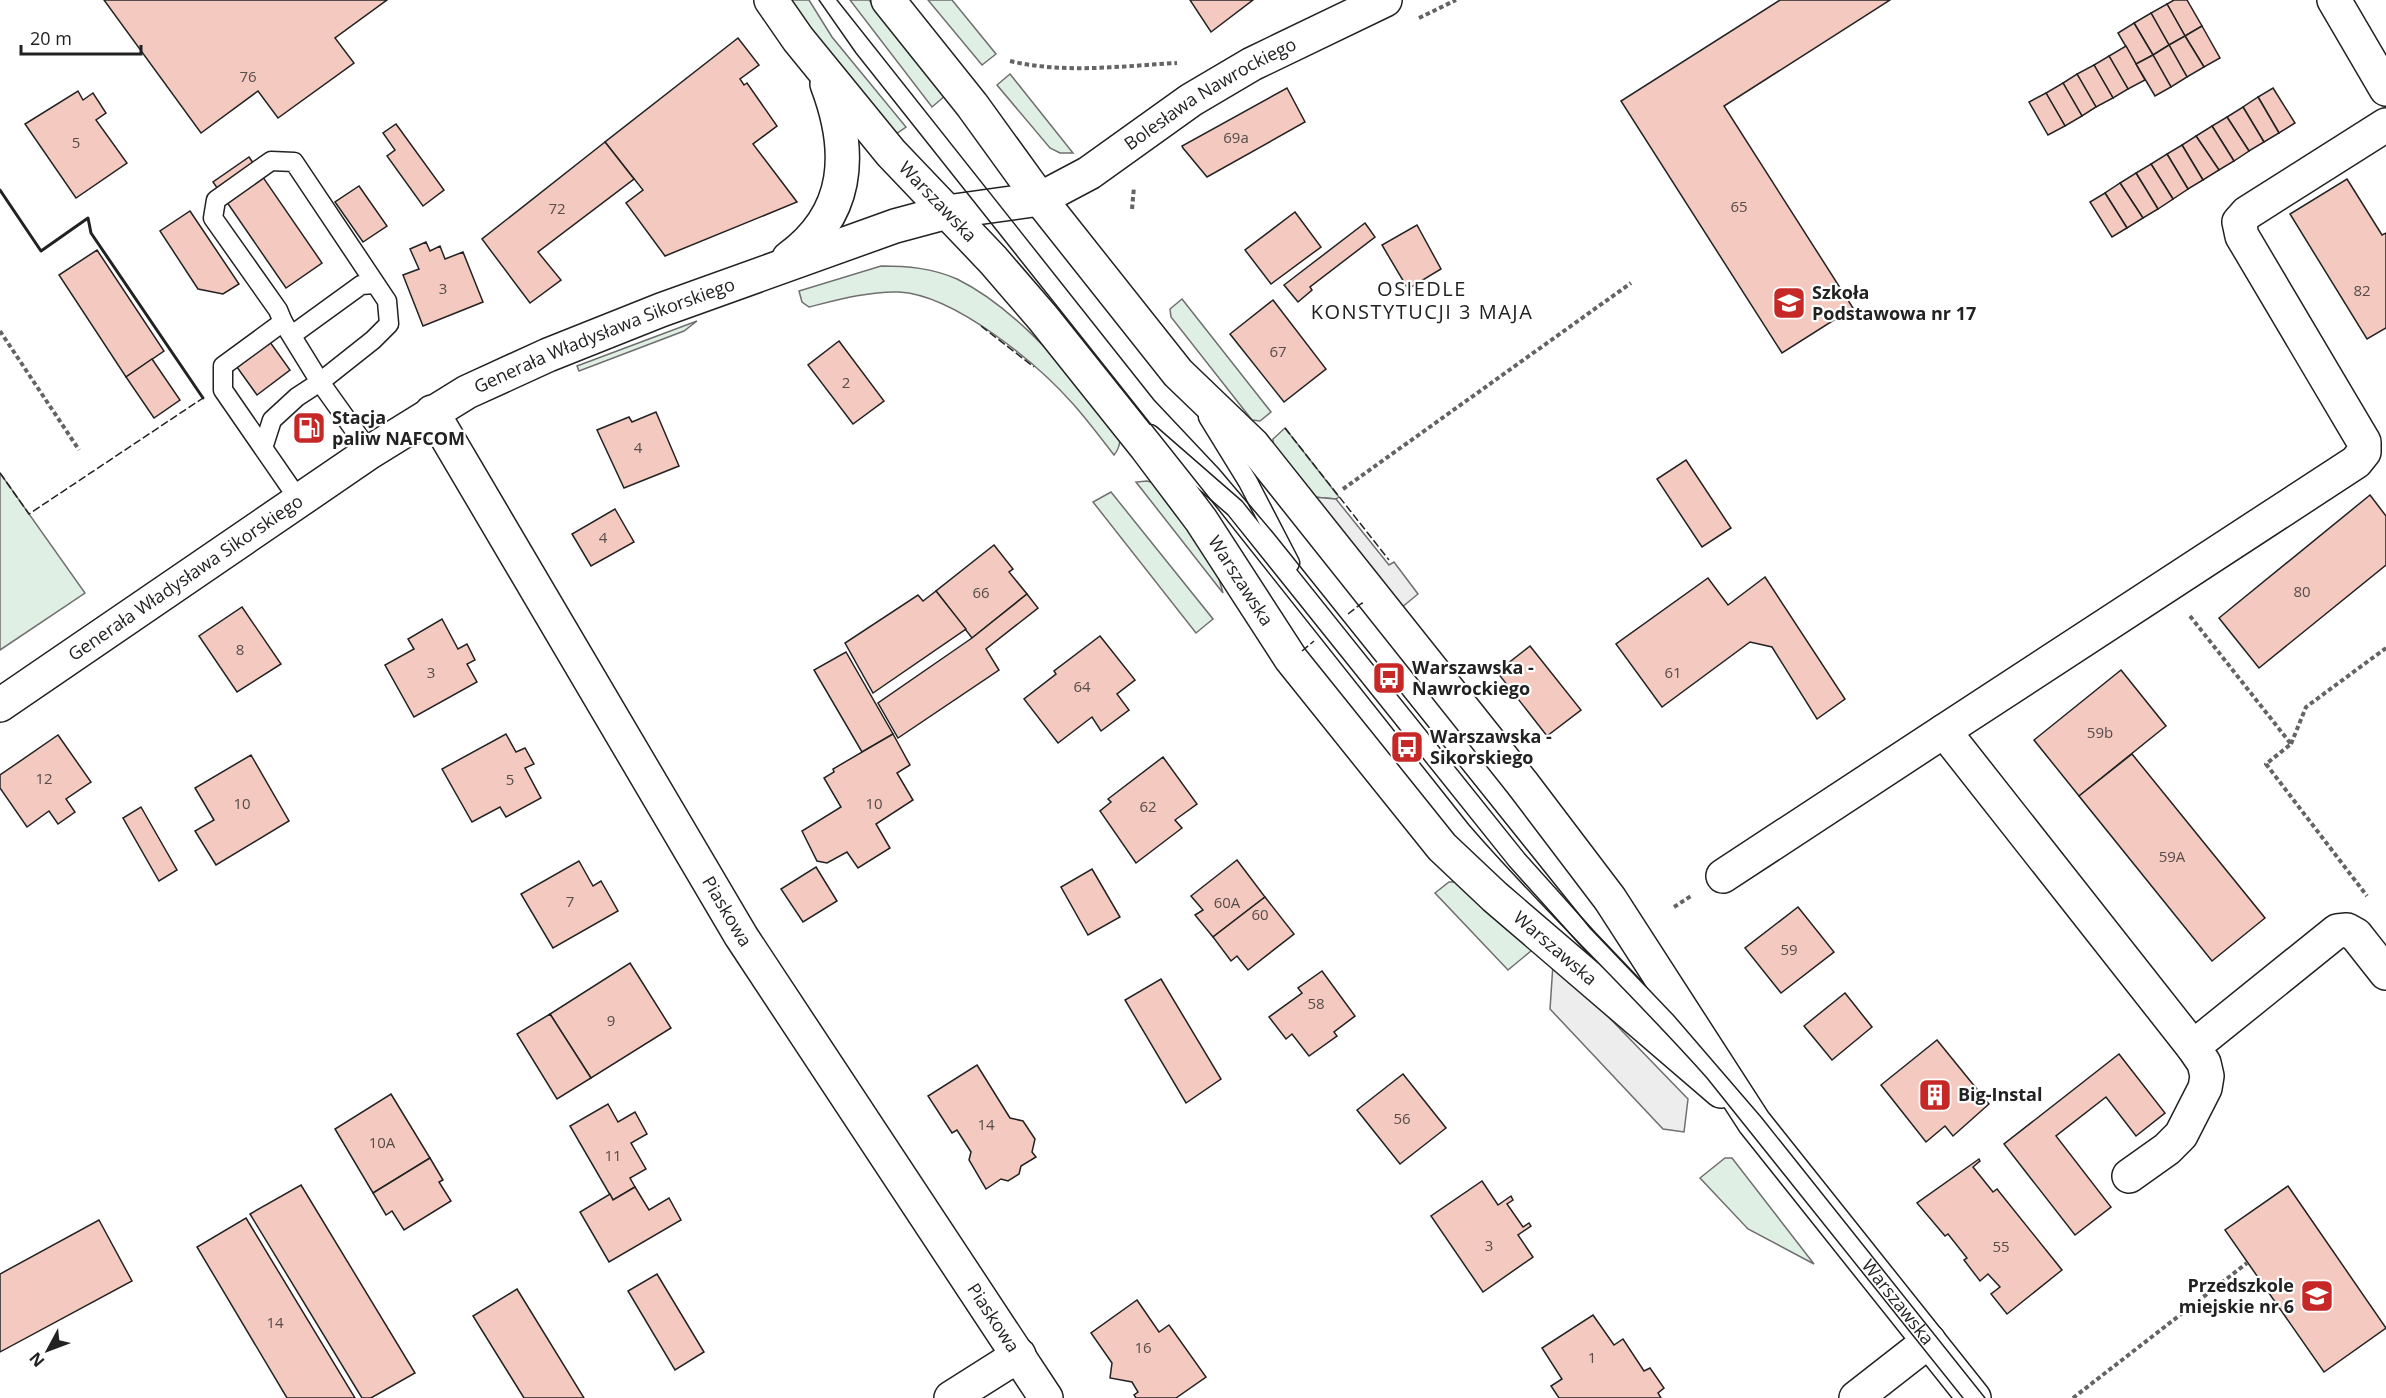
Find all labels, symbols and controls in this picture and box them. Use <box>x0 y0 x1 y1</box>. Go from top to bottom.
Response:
scale bar <box>21 18 141 56</box>
text: 20 m <box>30 26 72 50</box>
street label: Bolesława Nawrockiego <box>1119 32 1300 155</box>
house number: 76 <box>239 66 257 86</box>
house number: 69a <box>1223 127 1249 147</box>
house number: 5 <box>72 132 80 152</box>
street label: Warszawska <box>894 156 982 247</box>
house number: 65 <box>1730 196 1748 216</box>
house number: 72 <box>548 198 566 218</box>
street label: Generała Władysława Sikorskiego <box>470 272 738 398</box>
district label: OSIEDLE KONSTYTUCJI 3 MAJA <box>1311 275 1533 325</box>
house number: 3 <box>439 278 447 298</box>
place label: Szkoła Podstawowa nr 17 <box>1812 280 1976 325</box>
house number: 82 <box>2353 280 2371 300</box>
school or university icon: Szkoła Podstawowa nr 17 <box>1771 285 1807 321</box>
house number: 67 <box>1269 341 1287 361</box>
house number: 2 <box>842 372 850 392</box>
place label: Stacja paliw NAFCOM <box>332 405 465 450</box>
fuel station icon: Stacja paliw NAFCOM <box>291 410 327 446</box>
house number: 4 <box>634 437 643 457</box>
street label: Generała Władysława Sikorskiego <box>63 488 307 666</box>
house number: 4 <box>599 527 608 547</box>
street label: Warszawska <box>1203 531 1279 630</box>
house number: 80 <box>2293 581 2311 601</box>
house number: 66 <box>972 582 990 602</box>
house number: 8 <box>236 639 244 659</box>
place label: Warszawska - Nawrockiego <box>1412 655 1534 700</box>
bus stop icon: Warszawska - Nawrockiego <box>1371 660 1407 696</box>
house number: 3 <box>427 662 435 682</box>
house number: 61 <box>1664 662 1682 682</box>
house number: 64 <box>1073 676 1091 696</box>
house number: 59b <box>2087 722 2113 742</box>
place label: Warszawska - Sikorskiego <box>1430 724 1552 769</box>
bus stop icon: Warszawska - Sikorskiego <box>1389 729 1425 765</box>
house number: 12 <box>35 768 53 788</box>
house number: 5 <box>506 769 514 789</box>
house number: 10 <box>233 793 251 813</box>
house number: 10 <box>865 793 883 813</box>
house number: 62 <box>1139 796 1157 816</box>
house number: 59A <box>2159 846 2186 866</box>
street label: Piaskowa <box>697 871 758 951</box>
house number: 7 <box>566 891 574 911</box>
house number: 60A <box>1214 892 1241 912</box>
house number: 60 <box>1251 904 1269 924</box>
street label: Warszawska <box>1509 905 1602 990</box>
house number: 59 <box>1780 939 1798 959</box>
house number: 58 <box>1307 993 1325 1013</box>
house number: 9 <box>607 1010 615 1030</box>
building icon: Big-Instal <box>1917 1077 1953 1113</box>
place label: Big-Instal <box>1958 1082 2042 1106</box>
house number: 56 <box>1393 1108 1411 1128</box>
house number: 14 <box>977 1114 995 1134</box>
house number: 10A <box>369 1132 396 1152</box>
house number: 11 <box>604 1145 622 1165</box>
house number: 3 <box>1485 1235 1493 1255</box>
house number: 55 <box>1992 1236 2010 1256</box>
street label: Warszawska <box>1857 1254 1940 1349</box>
place label: Przedszkole miejskie nr 6 <box>2179 1273 2294 1318</box>
street label: Piaskowa <box>962 1278 1026 1357</box>
school or university icon: Przedszkole miejskie nr 6 <box>2299 1278 2335 1314</box>
house number: 14 <box>266 1312 284 1332</box>
north arrow <box>18 1320 78 1380</box>
house number: 16 <box>1134 1337 1152 1357</box>
house number: 1 <box>1588 1347 1596 1367</box>
text: N <box>24 1348 49 1372</box>

